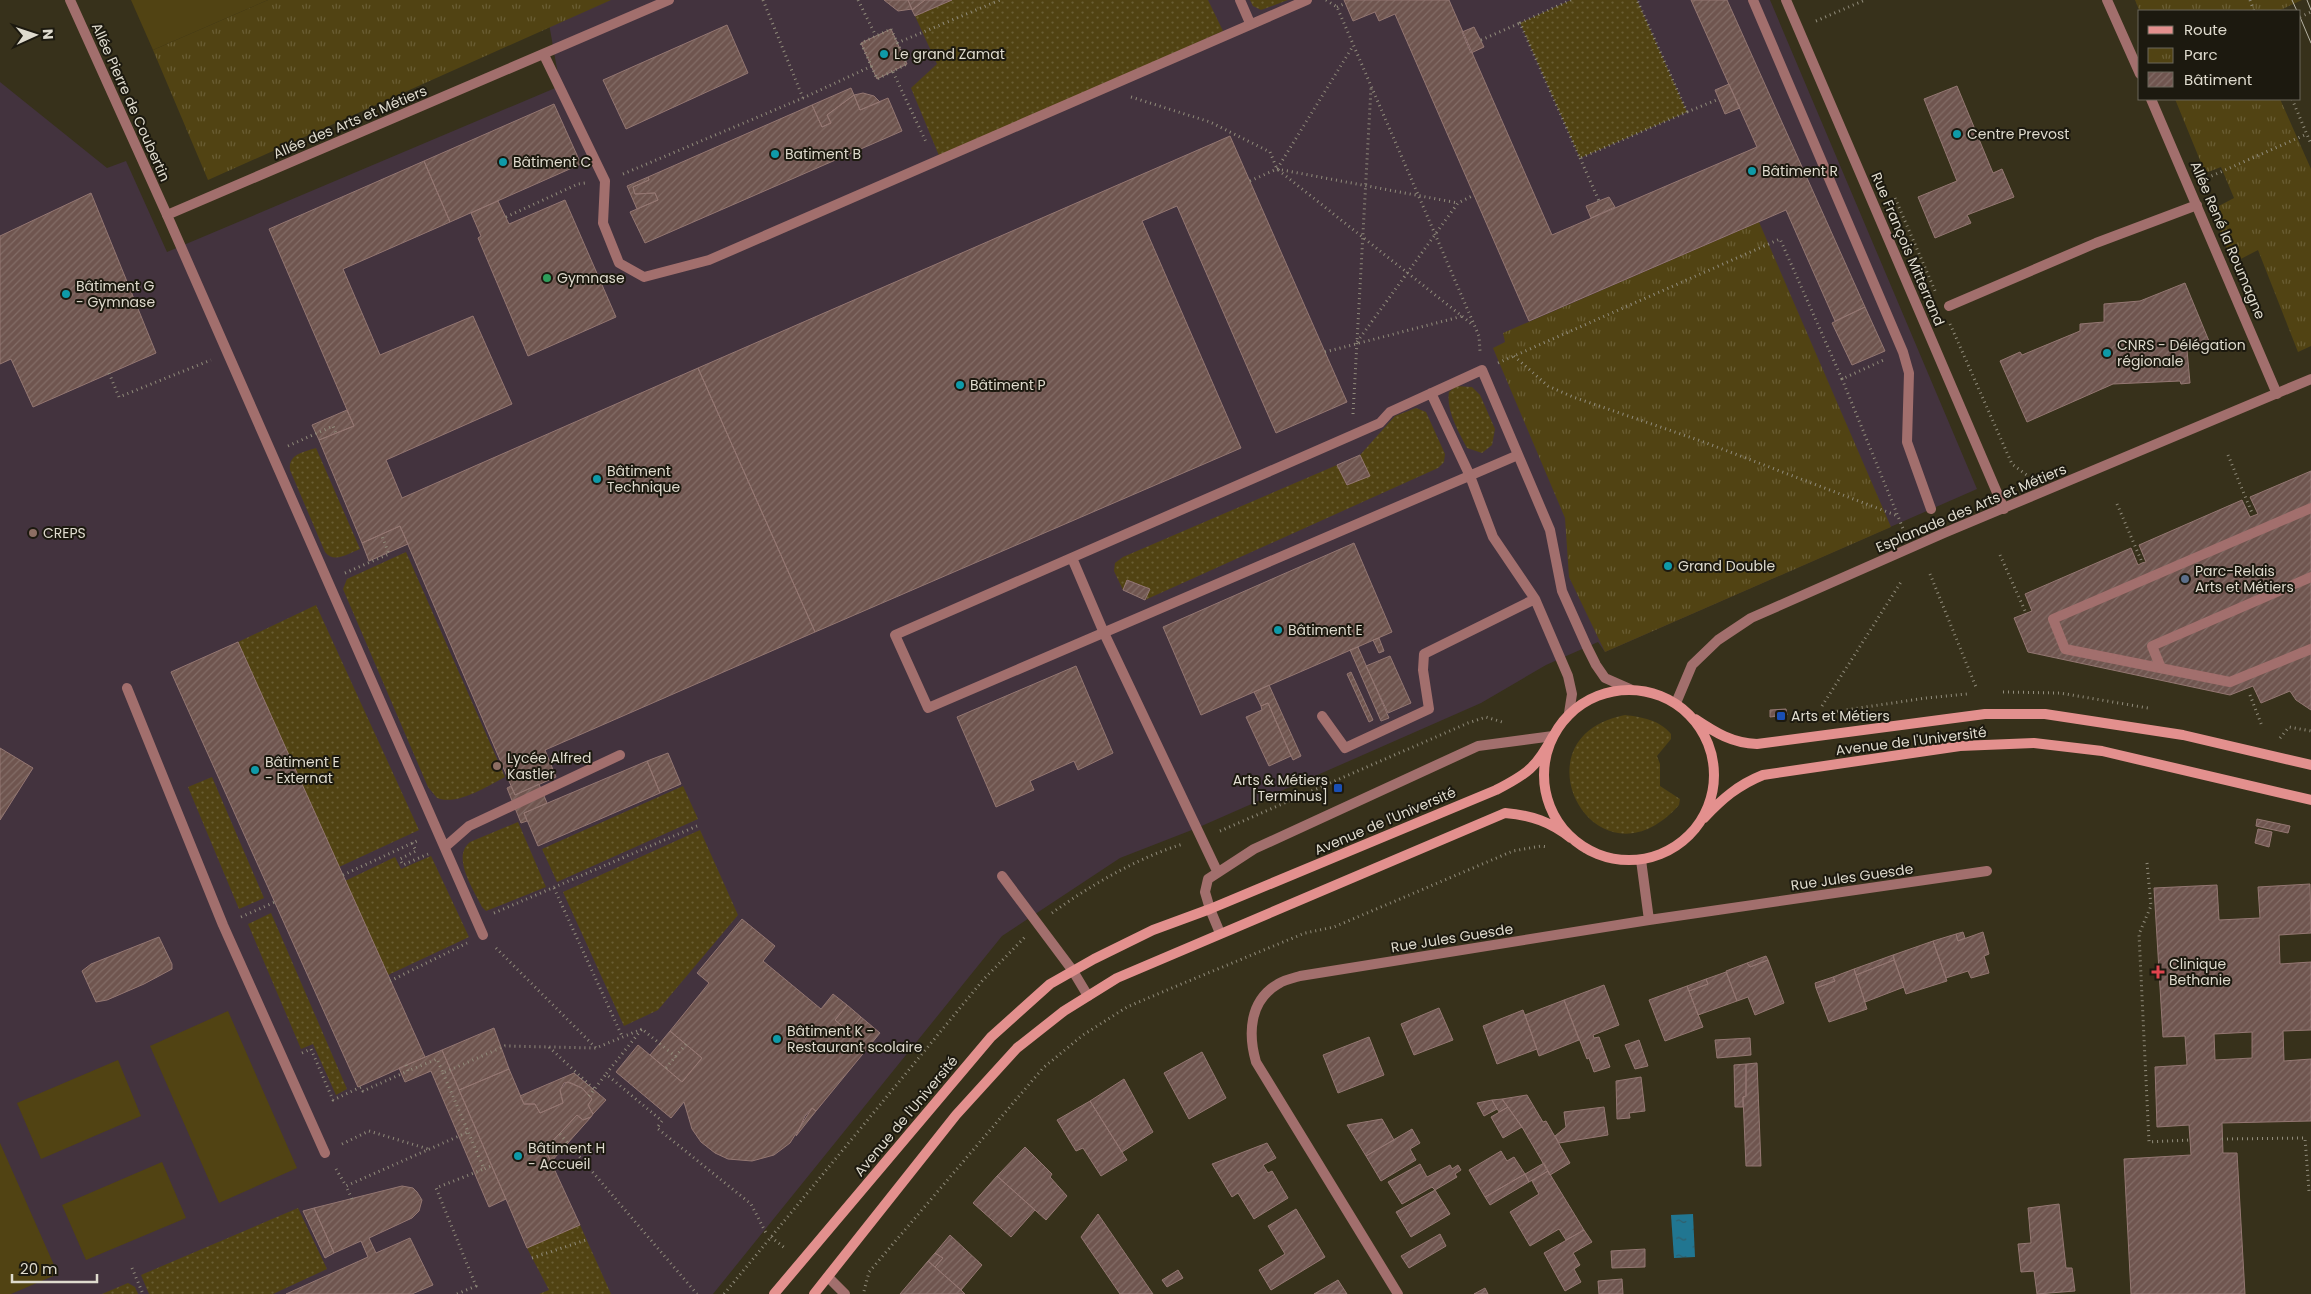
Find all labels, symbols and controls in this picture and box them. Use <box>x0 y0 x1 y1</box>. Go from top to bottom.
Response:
north arrow <box>10 10 60 60</box>
legend <box>2138 10 2301 100</box>
street label: Allée Pierre de Coubertin <box>87 19 175 185</box>
text: Route <box>2184 19 2227 40</box>
text: N <box>38 29 58 40</box>
place label: Le grand Zamat <box>894 44 1005 64</box>
text: Parc <box>2184 44 2218 65</box>
marker: Le grand Zamat <box>878 48 890 60</box>
text: Bâtiment <box>2184 69 2252 90</box>
street label: Allée des Arts et Métiers <box>270 80 430 164</box>
place label: Centre Prevost <box>1967 124 2069 144</box>
marker: Centre Prevost <box>1951 128 1963 140</box>
place label: Batiment B <box>785 144 861 164</box>
marker: Batiment B <box>769 148 781 160</box>
place label: Bâtiment C <box>513 152 591 172</box>
marker: Bâtiment C <box>497 156 509 168</box>
street label: Allée René la Roumagne <box>2186 158 2271 322</box>
place label: Bâtiment R <box>1762 161 1838 181</box>
marker: Bâtiment R <box>1746 165 1758 177</box>
street label: Rue François Mitterrand <box>1867 169 1949 329</box>
place label: Gymnase <box>557 268 625 288</box>
marker: Gymnase <box>541 272 553 284</box>
place label: Bâtiment G - Gymnase <box>76 276 155 312</box>
marker: Bâtiment G - Gymnase <box>60 288 72 300</box>
place label: CNRS - Délégation régionale <box>2117 335 2246 371</box>
marker: CNRS - Délégation régionale <box>2101 347 2113 359</box>
place label: Bâtiment P <box>970 375 1046 395</box>
marker: Bâtiment P <box>954 379 966 391</box>
street label: Esplanade des Arts et Métiers <box>1873 459 2069 557</box>
place label: Bâtiment Technique <box>607 461 681 497</box>
marker: Bâtiment Technique <box>591 473 603 485</box>
place label: CREPS <box>43 523 86 543</box>
marker: CREPS <box>27 527 39 539</box>
place label: Grand Double <box>1678 556 1775 576</box>
marker: Grand Double <box>1662 560 1674 572</box>
place label: Parc-Relais Arts et Métiers <box>2195 561 2294 597</box>
marker: Parc-Relais Arts et Métiers <box>2179 573 2191 585</box>
place label: Bâtiment E <box>1288 620 1363 640</box>
marker: Bâtiment E <box>1272 624 1284 636</box>
place label: Arts et Métiers <box>1791 706 1890 726</box>
marker: Arts et Métiers <box>1775 710 1787 722</box>
street label: Avenue de l'Université <box>1834 722 1988 760</box>
place label: Lycée Alfred Kastler <box>507 748 591 784</box>
place label: Bâtiment E - Externat <box>265 752 340 788</box>
marker: Lycée Alfred Kastler <box>491 760 503 772</box>
marker: Bâtiment E - Externat <box>249 764 261 776</box>
place label: Arts & Métiers [Terminus] <box>1233 770 1328 806</box>
street label: Avenue de l'Université <box>1311 782 1459 860</box>
marker: Arts & Métiers [Terminus] <box>1332 782 1344 794</box>
street label: Rue Jules Guesde <box>1789 858 1915 895</box>
street label: Rue Jules Guesde <box>1389 918 1515 958</box>
place label: Clinique Bethanie <box>2169 954 2231 990</box>
marker: Clinique Bethanie <box>2151 965 2165 979</box>
place label: Bâtiment K - Restaurant scolaire <box>787 1021 923 1057</box>
marker: Bâtiment K - Restaurant scolaire <box>771 1033 783 1045</box>
street label: Avenue de l'Université <box>849 1051 963 1181</box>
place label: Bâtiment H - Accueil <box>528 1138 605 1174</box>
marker: Bâtiment H - Accueil <box>512 1150 524 1162</box>
scale bar <box>12 1252 98 1284</box>
text: 20 m <box>20 1258 58 1279</box>

